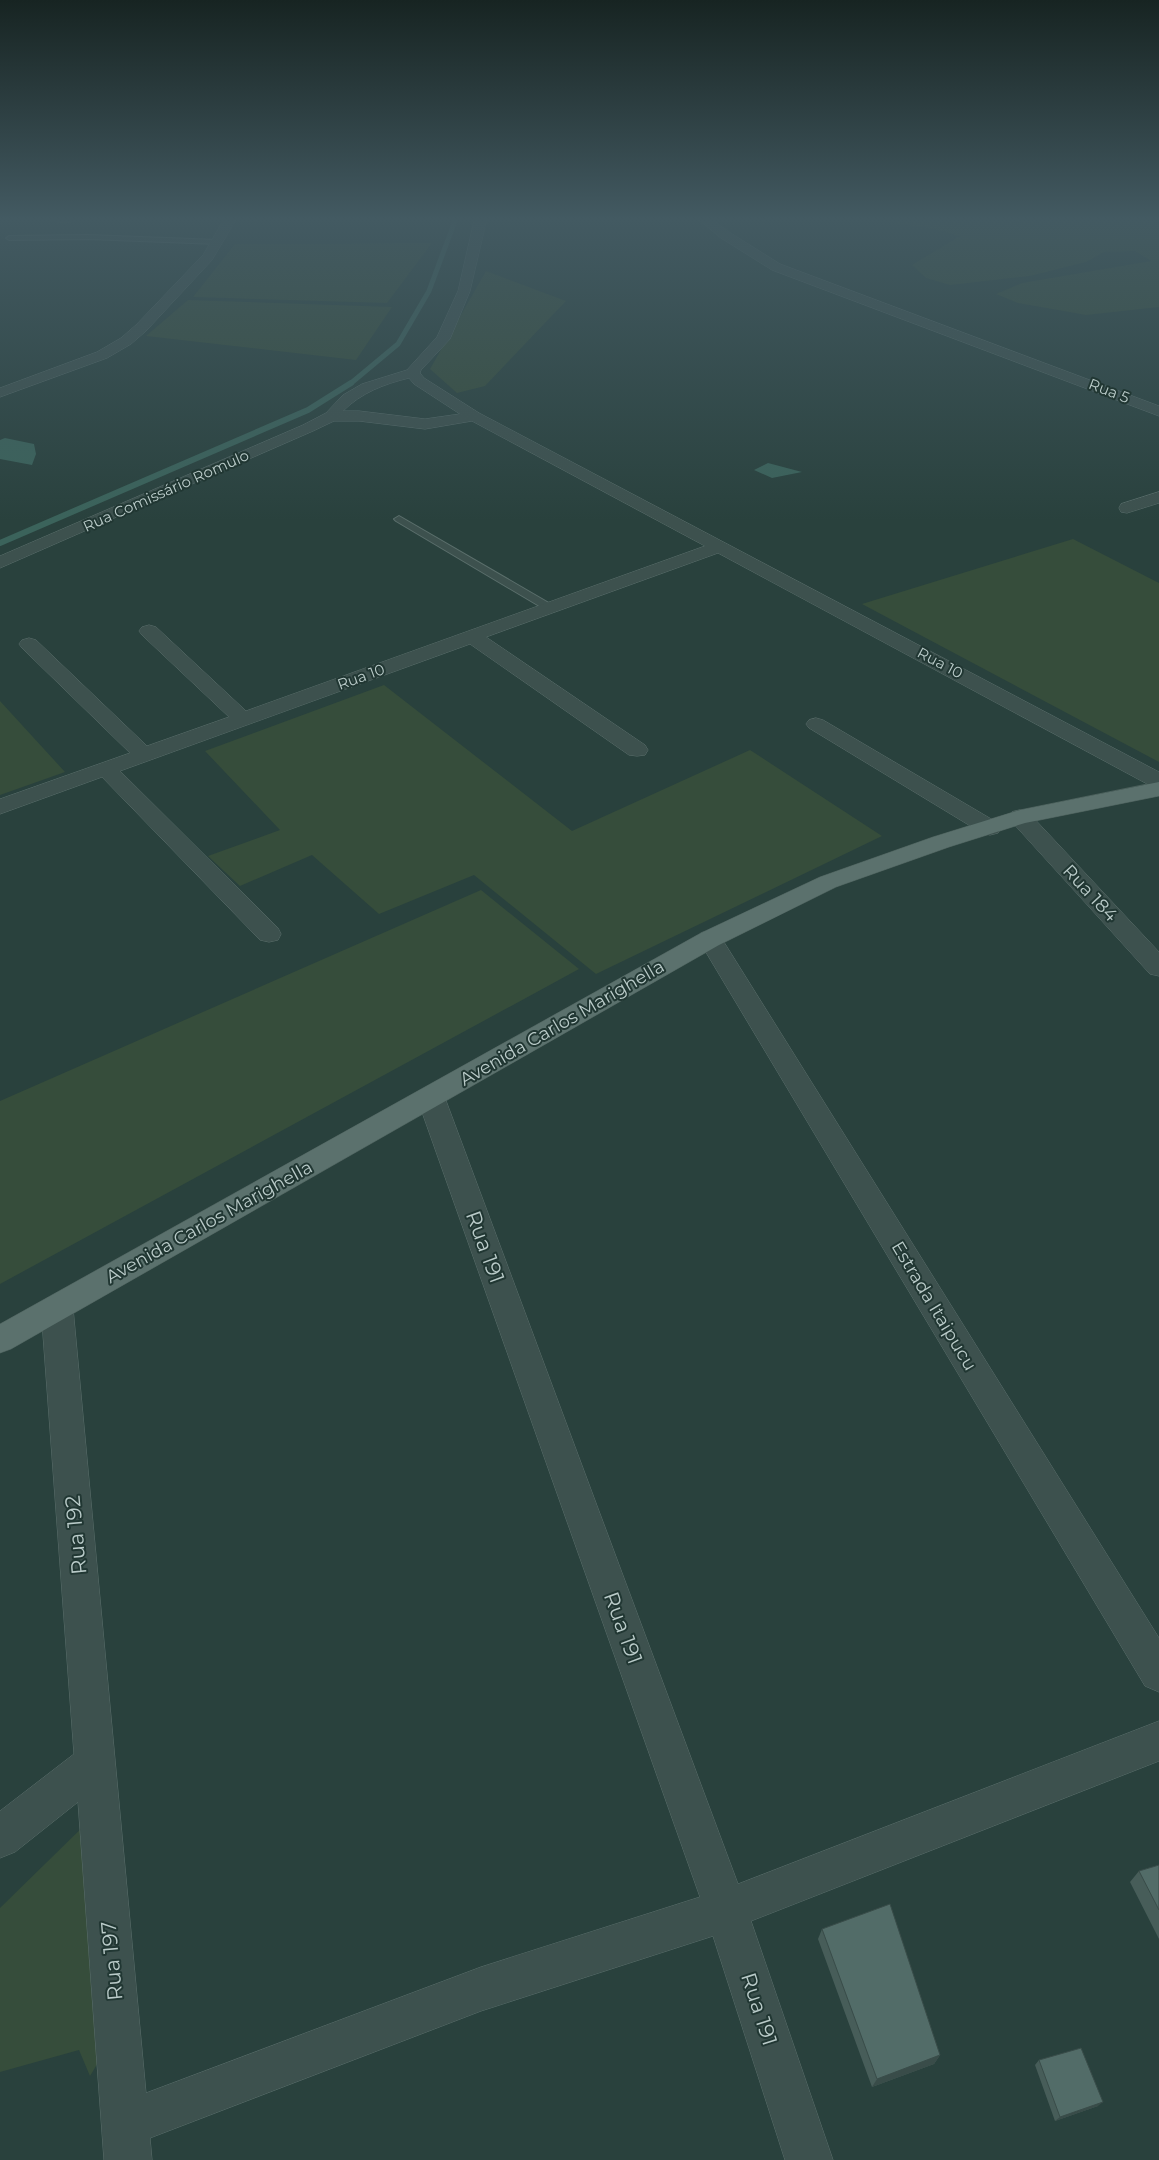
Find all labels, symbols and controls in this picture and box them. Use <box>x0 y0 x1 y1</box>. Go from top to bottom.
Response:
street label: Rua 5 <box>1086 374 1132 407</box>
street label: Rua Comissário Romulo <box>80 445 252 536</box>
street label: Rua 10 <box>914 643 966 682</box>
street label: Rua 10 <box>335 659 387 694</box>
street label: Rua 184 <box>1058 860 1122 926</box>
street label: Avenida Carlos Marighella <box>456 955 668 1091</box>
street label: Avenida Carlos Marighella <box>102 1156 316 1288</box>
street label: Rua 191 <box>461 1207 510 1286</box>
street label: Estrada Itaipucu <box>887 1237 981 1375</box>
street label: Rua 192 <box>60 1494 91 1576</box>
street label: Rua 191 <box>599 1588 648 1667</box>
street label: Rua 197 <box>96 1920 127 2002</box>
street label: Rua 191 <box>736 1969 783 2048</box>

